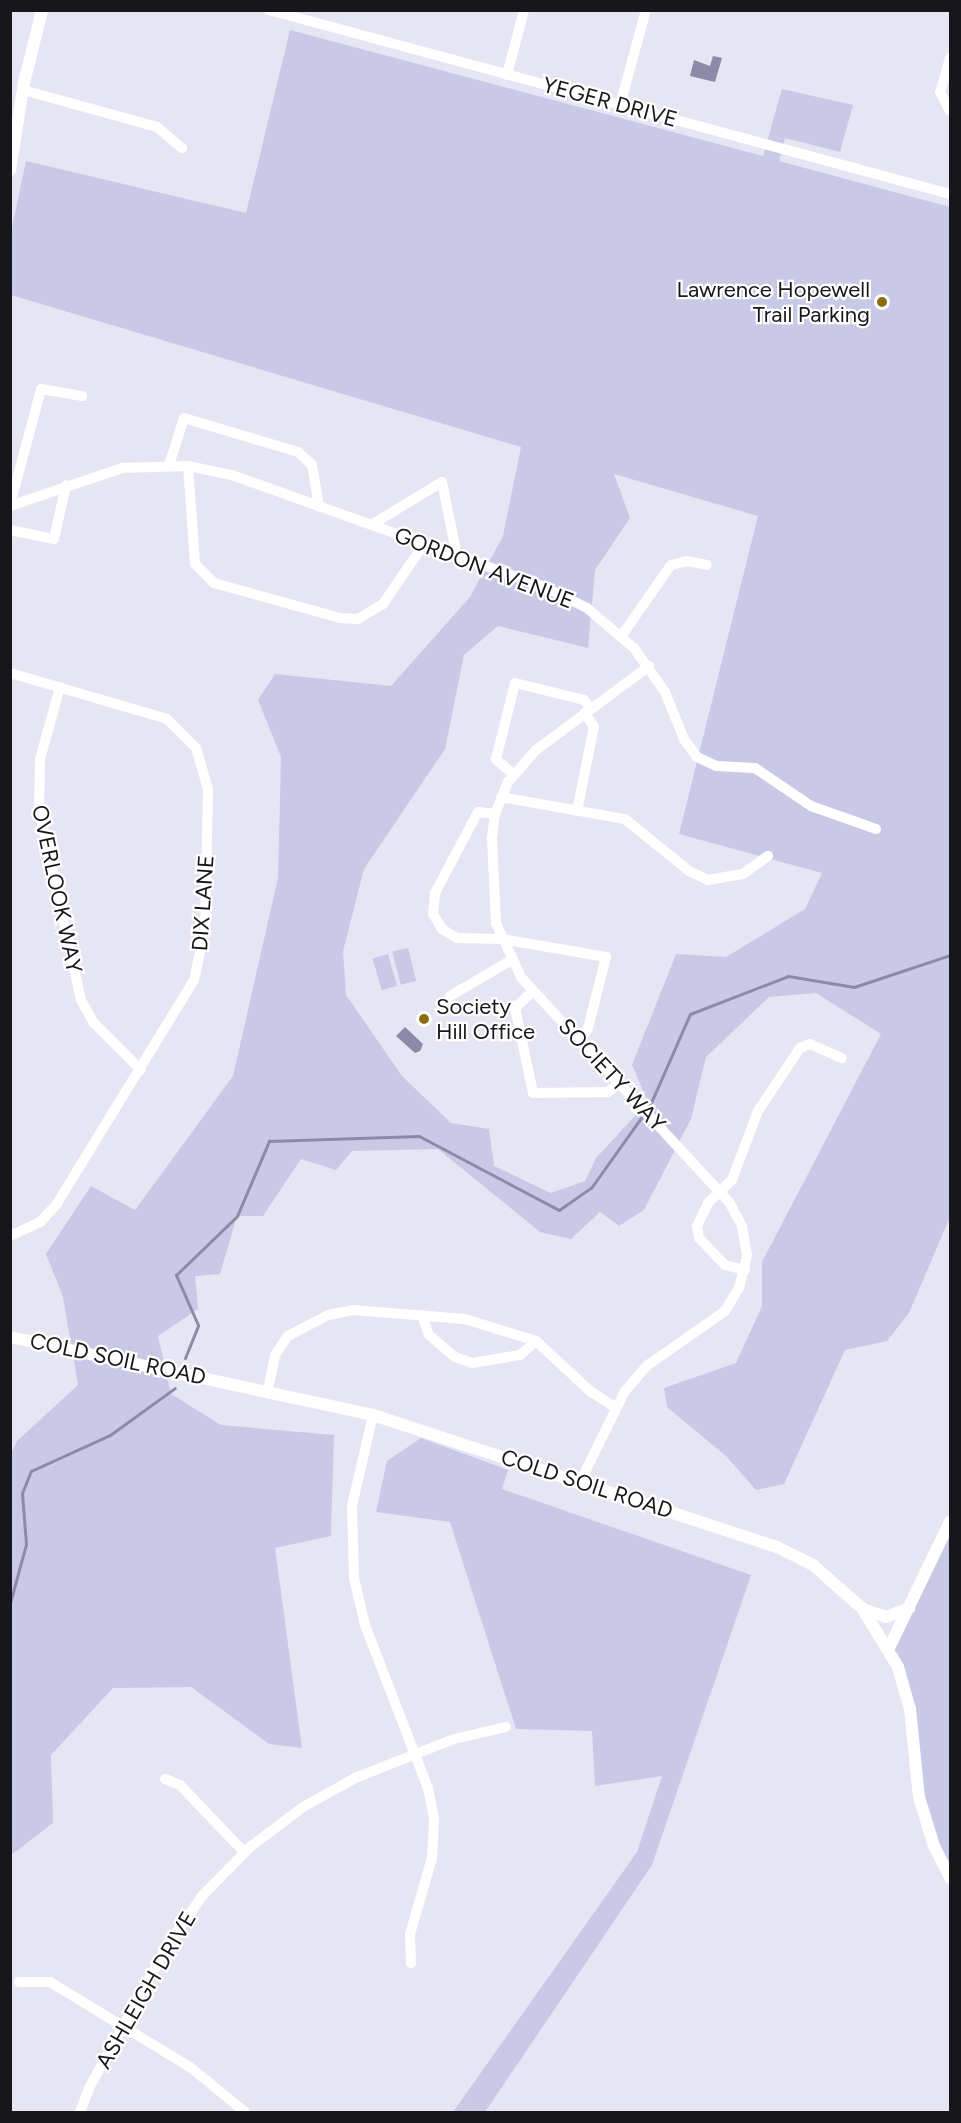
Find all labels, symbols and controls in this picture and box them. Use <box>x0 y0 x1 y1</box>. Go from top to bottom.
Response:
street label: YEGER DRIVE <box>540 71 680 133</box>
place label: Lawrence Hopewell Trail Parking <box>676 276 870 328</box>
marker: Lawrence Hopewell Trail Parking <box>875 295 889 309</box>
street label: GORDON AVENUE <box>391 522 577 614</box>
street label: OVERLOOK WAY <box>26 802 88 976</box>
street label: DIX LANE <box>186 854 220 952</box>
place label: Society Hill Office <box>436 993 535 1044</box>
marker: Society Hill Office <box>417 1012 431 1026</box>
street label: SOCIETY WAY <box>553 1013 671 1137</box>
street label: COLD SOIL ROAD <box>28 1327 208 1391</box>
street label: COLD SOIL ROAD <box>498 1444 676 1524</box>
street label: ASHLEIGH DRIVE <box>90 1907 202 2073</box>

